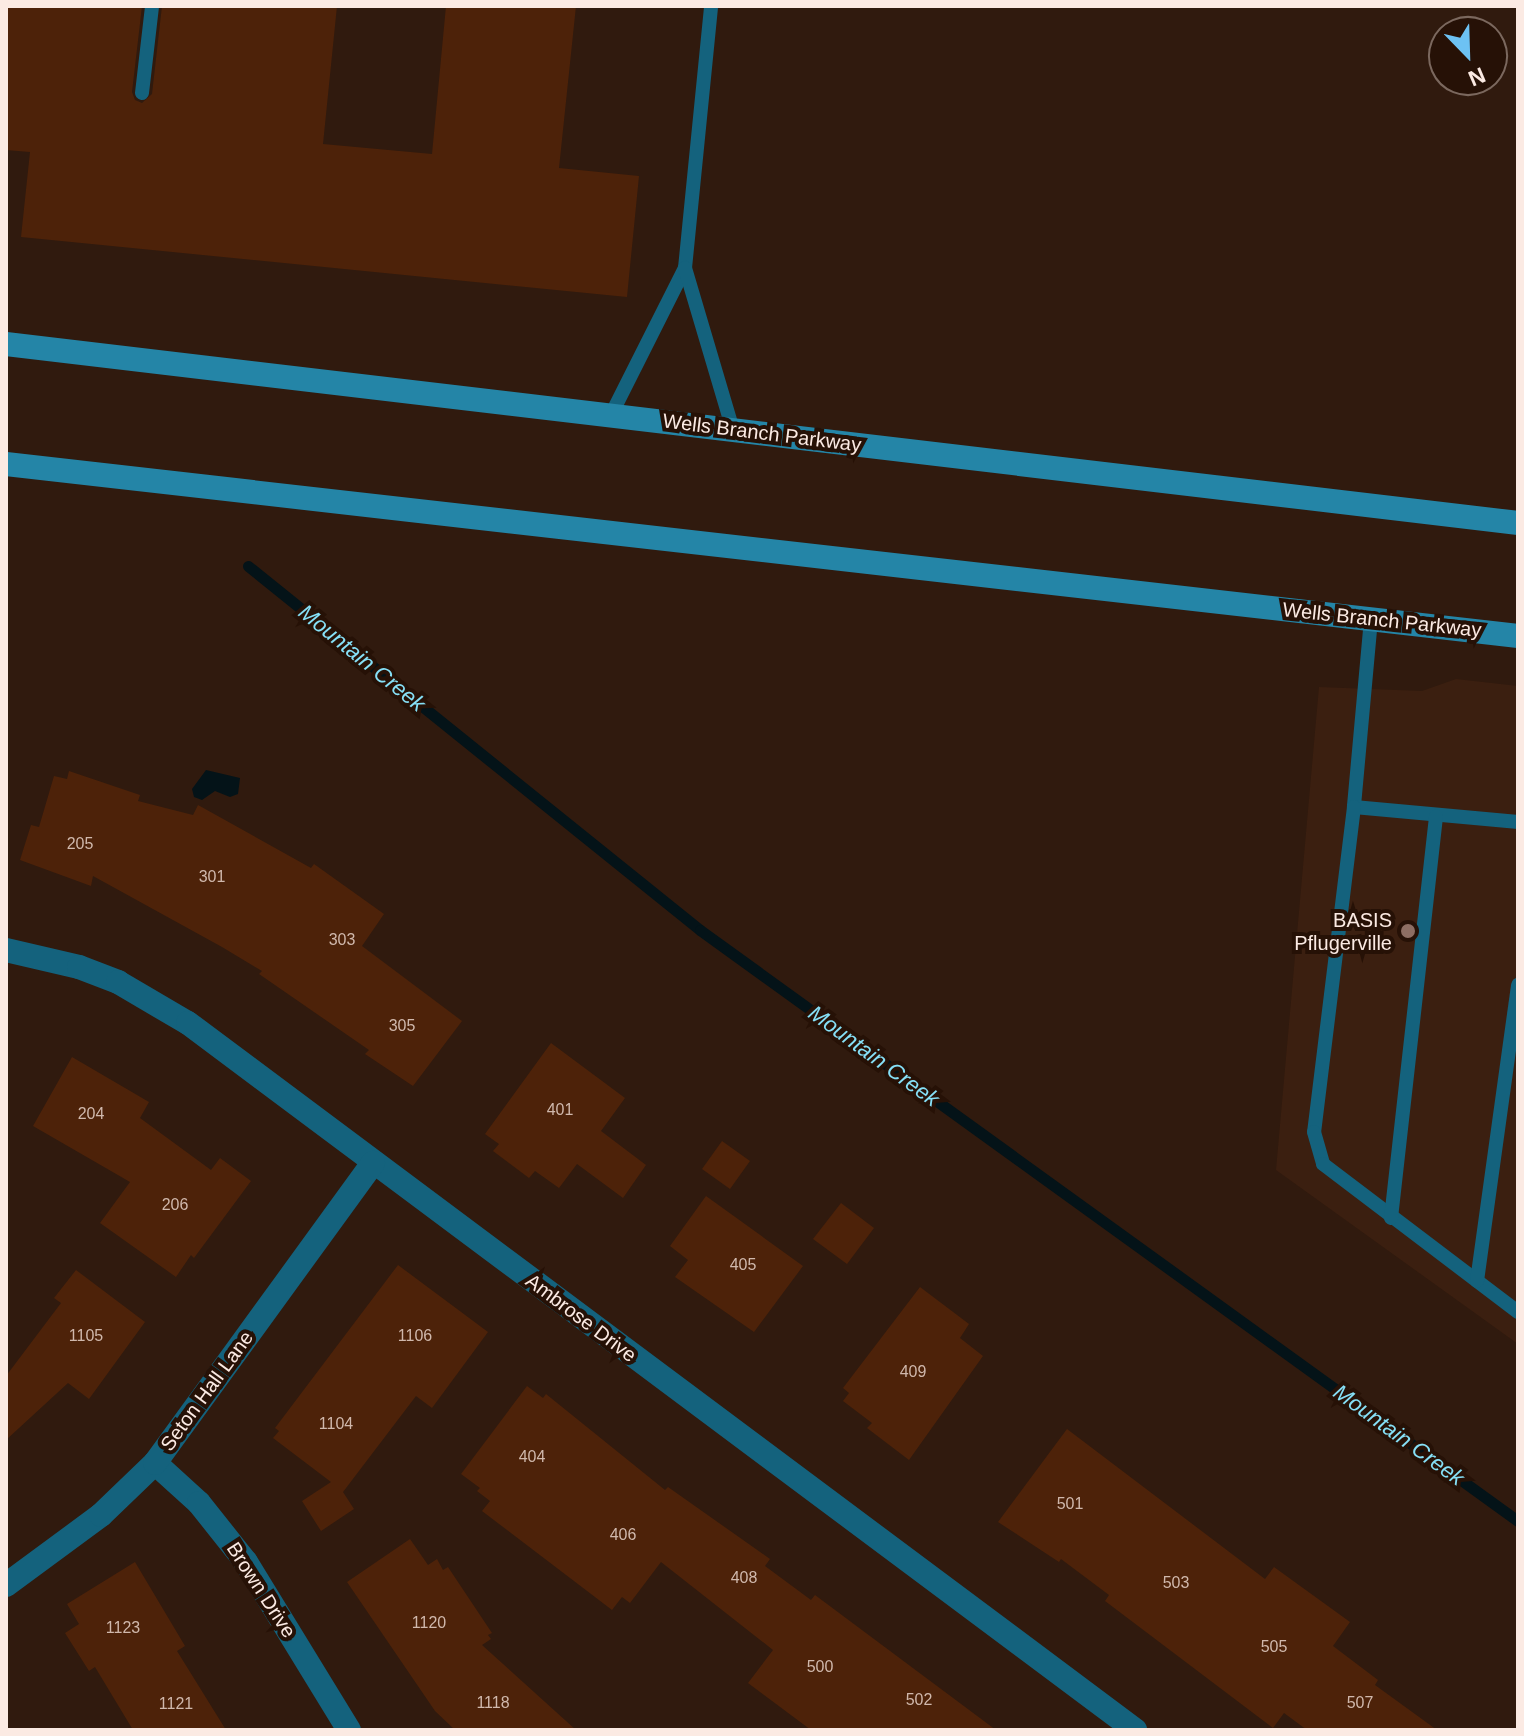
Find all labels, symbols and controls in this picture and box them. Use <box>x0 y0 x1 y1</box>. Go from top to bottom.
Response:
north arrow <box>1428 16 1508 96</box>
text: N <box>1465 62 1489 91</box>
street label: Wells Branch Parkway <box>661 409 863 457</box>
street label: Wells Branch Parkway <box>1281 598 1483 642</box>
water label: Mountain Creek <box>293 599 431 717</box>
house number: 205 <box>67 834 93 854</box>
house number: 301 <box>199 867 225 887</box>
place label: BASIS Pflugerville <box>1294 908 1392 955</box>
marker: BASIS Pflugerville <box>1399 922 1417 940</box>
house number: 303 <box>329 930 355 950</box>
water label: Mountain Creek <box>803 1000 945 1112</box>
house number: 305 <box>389 1016 415 1036</box>
house number: 401 <box>547 1100 573 1120</box>
house number: 204 <box>78 1104 104 1124</box>
house number: 206 <box>162 1195 188 1215</box>
house number: 405 <box>730 1255 756 1275</box>
street label: Ambrose Drive <box>521 1269 641 1367</box>
house number: 1105 <box>69 1326 103 1346</box>
street label: Seton Hall Lane <box>155 1326 259 1456</box>
house number: 1106 <box>398 1326 432 1346</box>
house number: 409 <box>900 1362 926 1382</box>
water label: Mountain Creek <box>1328 1379 1470 1491</box>
house number: 1104 <box>319 1414 353 1434</box>
house number: 404 <box>519 1447 545 1467</box>
house number: 501 <box>1057 1494 1083 1514</box>
house number: 406 <box>610 1525 636 1545</box>
street label: Brown Drive <box>221 1538 301 1642</box>
house number: 408 <box>731 1568 757 1588</box>
house number: 503 <box>1163 1573 1189 1593</box>
house number: 1120 <box>412 1613 446 1633</box>
house number: 1123 <box>106 1618 140 1638</box>
house number: 505 <box>1261 1637 1287 1657</box>
house number: 500 <box>807 1657 833 1677</box>
house number: 502 <box>906 1690 932 1710</box>
house number: 1118 <box>476 1693 510 1713</box>
house number: 507 <box>1347 1693 1373 1713</box>
house number: 1121 <box>159 1694 193 1714</box>

